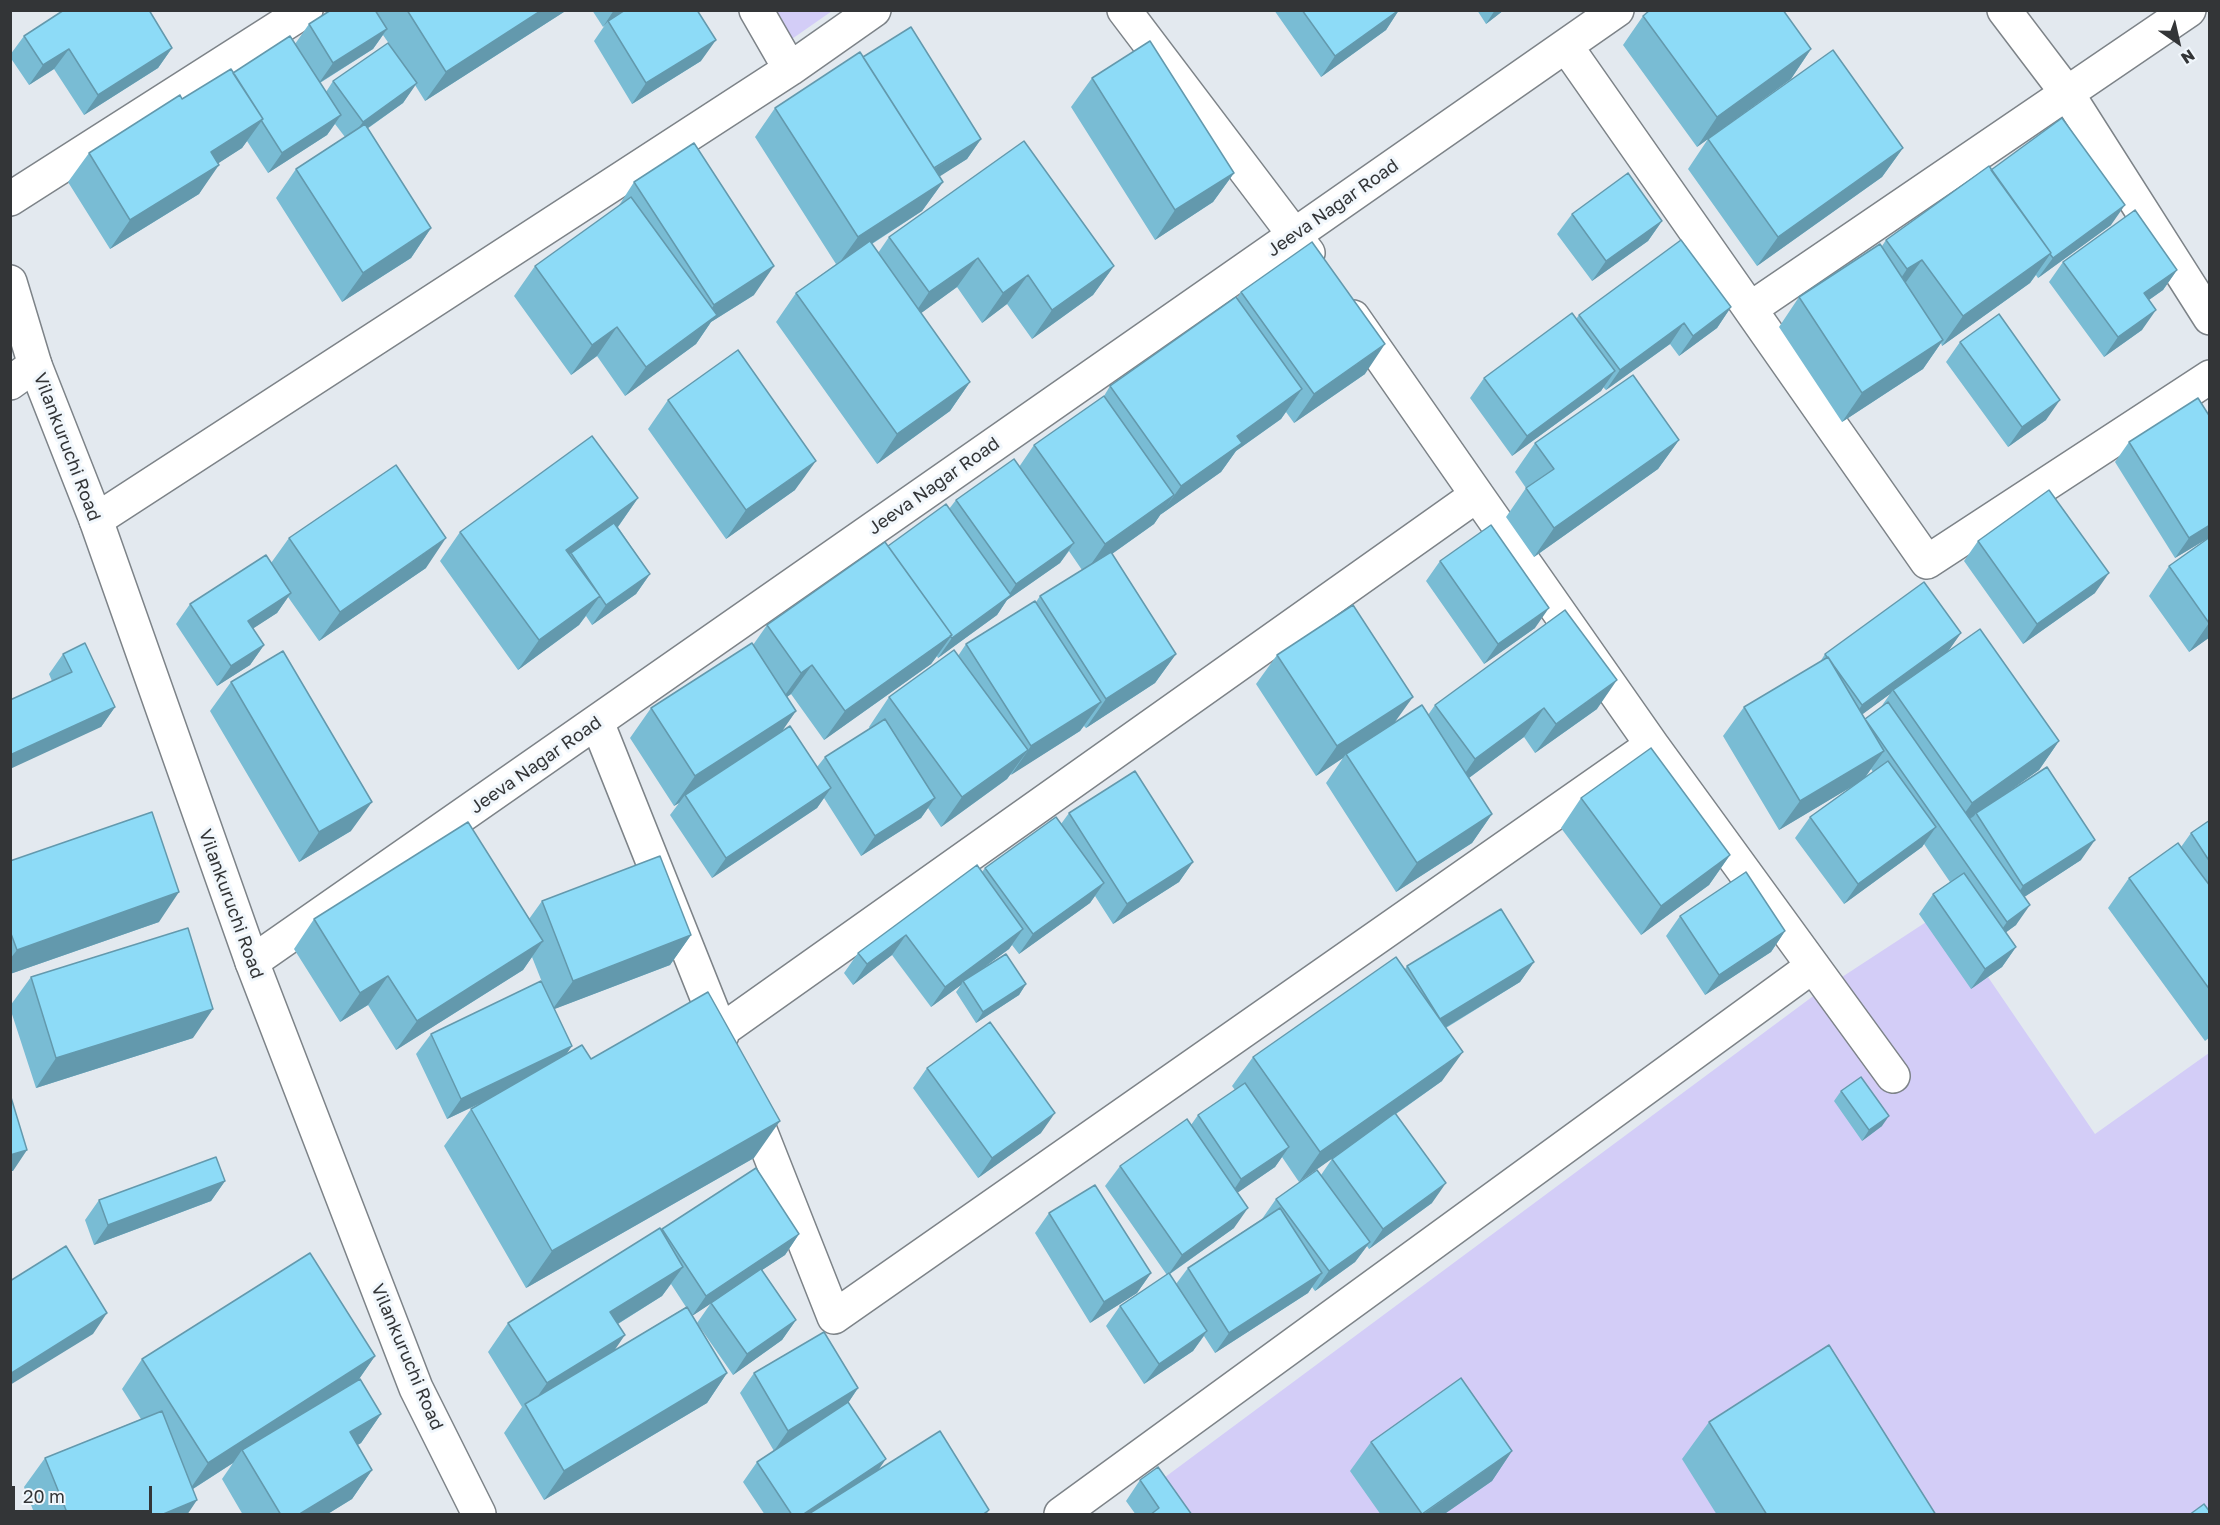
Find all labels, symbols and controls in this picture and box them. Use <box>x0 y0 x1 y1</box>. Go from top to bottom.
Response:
north arrow <box>2148 12 2208 72</box>
text: N <box>2177 45 2199 69</box>
street label: Jeeva Nagar Road <box>1263 155 1403 261</box>
street label: Vilankuruchi Road <box>29 370 105 524</box>
street label: Jeeva Nagar Road <box>864 433 1004 539</box>
street label: Jeeva Nagar Road <box>466 712 606 818</box>
street label: Vilankuruchi Road <box>194 826 268 982</box>
street label: Vilankuruchi Road <box>366 1280 448 1434</box>
scale bar <box>15 1474 154 1512</box>
text: 20 m <box>23 1485 65 1507</box>

